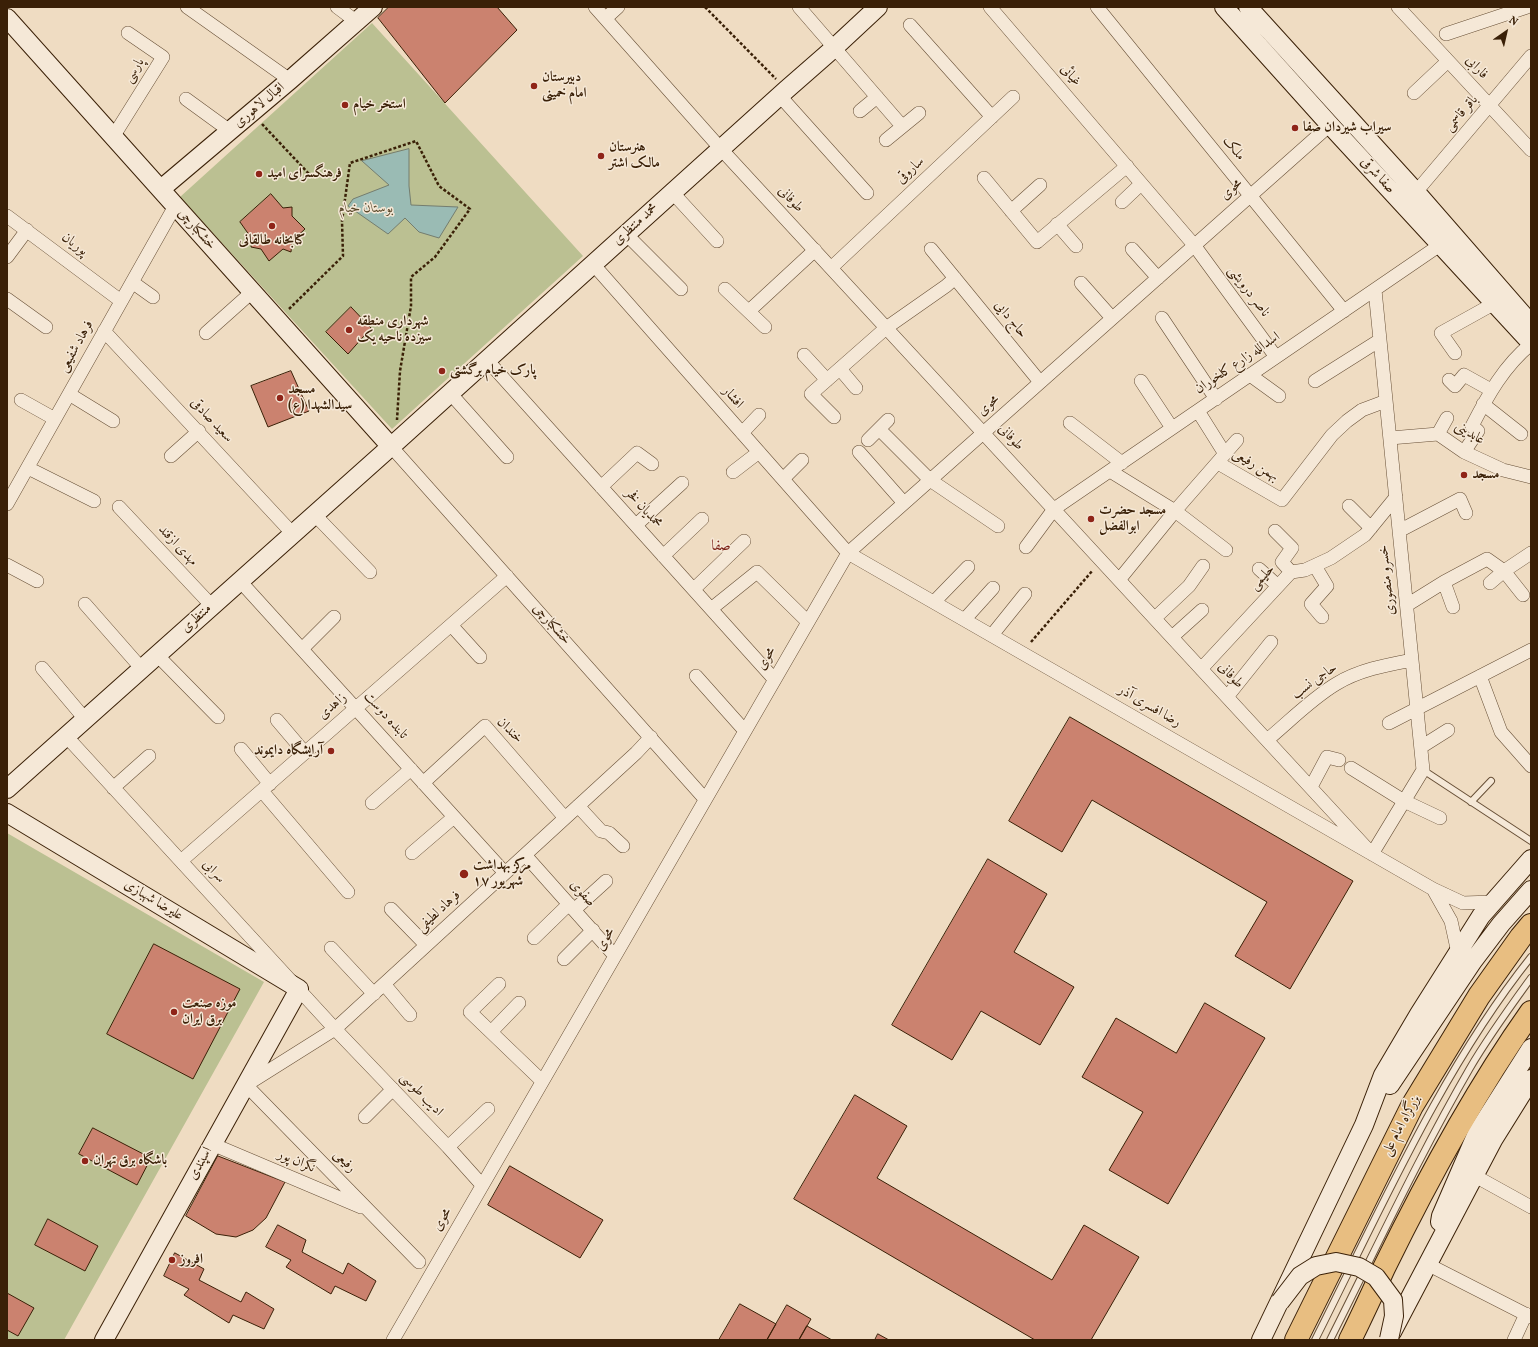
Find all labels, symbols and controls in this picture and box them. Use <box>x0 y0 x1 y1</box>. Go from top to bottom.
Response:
north arrow <box>1486 12 1526 52</box>
text: N <box>1505 13 1521 30</box>
street label: فارابی <box>1461 53 1491 83</box>
street label: پارسی <box>121 55 149 87</box>
street label: غیائی <box>1056 62 1084 90</box>
place label: دبیرستان امام خمینی <box>542 70 587 102</box>
street label: اقبال لاهوری <box>231 80 289 132</box>
marker: دبیرستان امام خمینی <box>529 81 539 91</box>
street label: باقر قاسمی <box>1442 92 1482 136</box>
place label: استخر خیام <box>353 97 406 113</box>
marker: استخر خیام <box>340 100 350 110</box>
place label: سیراب شیردان صفا <box>1303 120 1391 136</box>
marker: سیراب شیردان صفا <box>1290 123 1300 133</box>
street label: ملک <box>1218 133 1248 165</box>
place label: هنرستان مالک اشتر <box>609 140 660 172</box>
marker: هنرستان مالک اشتر <box>596 151 606 161</box>
street label: ساروقی <box>893 154 929 188</box>
street label: صفا شرقی <box>1356 154 1398 198</box>
place label: فرهنگسرای امید <box>267 166 342 182</box>
marker: فرهنگسرای امید <box>254 169 264 179</box>
street label: محوی <box>1217 176 1247 204</box>
street label: طوفانی <box>773 183 807 217</box>
street label: محمد منتظری <box>610 200 662 250</box>
park label: بوستان خیام <box>339 201 393 217</box>
street label: خشکبارچی <box>173 206 219 254</box>
marker: کتابخانه طالقانی <box>267 221 277 231</box>
street label: پوریان <box>58 230 90 260</box>
place label: کتابخانه طالقانی <box>239 233 305 249</box>
street label: ناصر درویشی <box>1223 263 1273 321</box>
street label: حاج دایی <box>990 298 1030 342</box>
place label: شهرداری منطقه سیزده ناحیه یک <box>357 314 432 346</box>
street label: فرهاد شفیعی <box>56 318 98 376</box>
marker: شهرداری منطقه سیزده ناحیه یک <box>344 325 354 335</box>
street label: اسدالله زارع کلخوران <box>1192 329 1284 399</box>
place label: پارک خیام برگشتی <box>450 363 536 379</box>
marker: پارک خیام برگشتی <box>437 366 447 376</box>
place label: مسجد سیدالشهدا (ع) <box>288 382 352 414</box>
street label: افشار <box>718 383 746 413</box>
street label: محوی <box>974 392 1004 420</box>
marker: مسجد سیدالشهدا (ع) <box>275 393 285 403</box>
street label: سعید صادقی <box>186 395 236 447</box>
street label: عابدینی <box>1451 419 1487 449</box>
street label: طوفانی <box>993 421 1027 455</box>
street label: بهمن رفیعی <box>1229 446 1281 486</box>
place label: مسجد <box>1472 467 1499 483</box>
marker: مسجد <box>1459 470 1469 480</box>
street label: محمدیان فخر <box>621 486 665 532</box>
place label: مسجد حضرت ابوالفضل <box>1099 503 1166 536</box>
marker: مسجد حضرت ابوالفضل <box>1086 514 1096 524</box>
street label: مهدی ازقند <box>154 522 200 570</box>
district label: صفا <box>711 538 731 556</box>
street label: خسرو منصوری <box>1376 544 1400 616</box>
street label: حلیمی <box>1247 562 1279 594</box>
street label: منتظری <box>178 601 216 637</box>
street label: خشکبارچی <box>528 601 574 649</box>
street label: محوی <box>754 644 780 674</box>
street label: طوفانی <box>1213 659 1247 693</box>
street label: حاجی نسب <box>1289 660 1341 704</box>
street label: رضا افسری آذر <box>1114 682 1184 732</box>
street label: تابنده دوست <box>359 689 411 743</box>
street label: زاهدی <box>315 690 351 724</box>
street label: خندان <box>492 714 526 748</box>
place label: آرایشگاه دایموند <box>254 743 323 759</box>
marker: آرایشگاه دایموند <box>326 746 336 756</box>
street label: سرابی <box>198 857 228 887</box>
place label: مرکز بهداشت ۱۷ شهریور <box>473 858 531 890</box>
marker: مرکز بهداشت ۱۷ شهریور <box>458 868 470 880</box>
street label: علیرضا شهبازی <box>120 877 186 925</box>
street label: صفوی <box>566 877 598 911</box>
street label: فرهاد لطیفی <box>413 888 465 936</box>
street label: محوی <box>593 925 619 955</box>
place label: موزه صنعت برق ایران <box>182 996 237 1028</box>
marker: موزه صنعت برق ایران <box>169 1007 179 1017</box>
street label: ادیب طوسی <box>396 1069 446 1121</box>
street label: بزرگراه امام علی <box>1379 1093 1425 1159</box>
street label: اسپندی <box>185 1145 217 1183</box>
street label: نگران پور <box>275 1147 317 1177</box>
street label: رفیعی <box>329 1147 359 1177</box>
place label: باشگاه برق تهران <box>93 1153 167 1169</box>
marker: باشگاه برق تهران <box>80 1156 90 1166</box>
street label: محوی <box>430 1205 456 1235</box>
place label: افروز <box>180 1252 203 1268</box>
marker: افروز <box>167 1255 177 1265</box>

